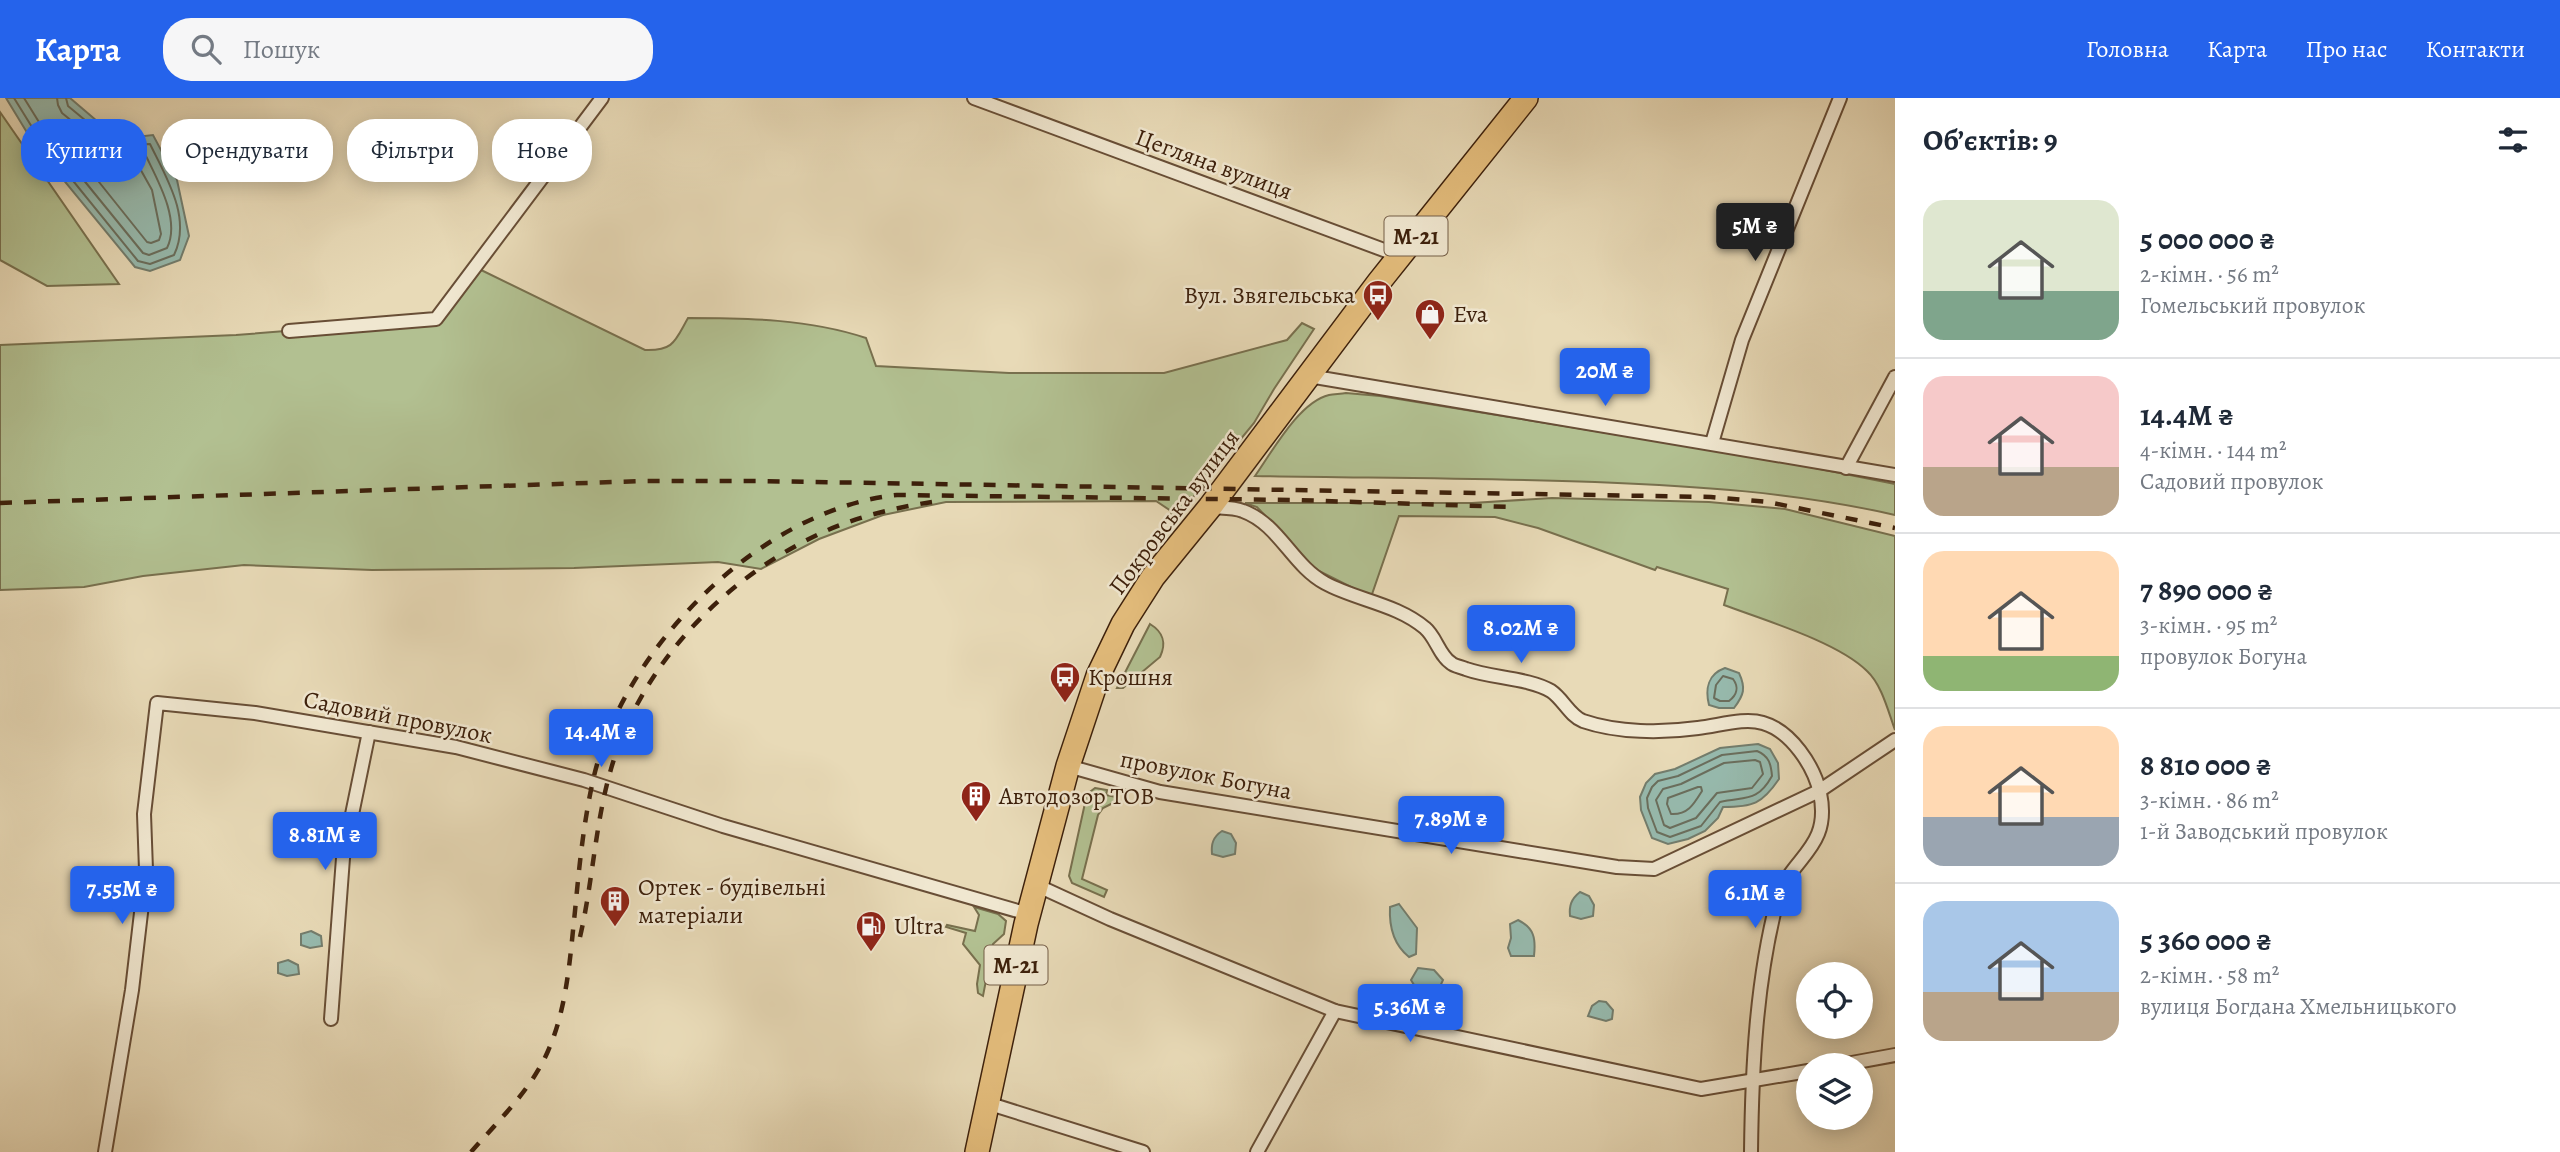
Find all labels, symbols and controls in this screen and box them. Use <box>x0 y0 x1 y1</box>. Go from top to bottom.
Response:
search box <box>163 18 653 81</box>
text: Карта <box>35 27 121 72</box>
icon: search <box>187 30 225 68</box>
text: Пошук <box>243 32 320 67</box>
text: Головна <box>2086 33 2169 65</box>
text: Карта <box>2207 33 2267 65</box>
text: Про нас <box>2305 33 2387 65</box>
text: Контакти <box>2425 33 2525 65</box>
chip: Купити <box>21 119 147 182</box>
chip: Орендувати <box>161 119 333 182</box>
chip: Фільтри <box>347 119 478 182</box>
chip: Нове <box>492 119 592 182</box>
text: Об’єктів: 9 <box>1923 120 2058 160</box>
street label: Цегляна вулиця <box>1131 121 1297 207</box>
icon: filters <box>2494 121 2532 159</box>
pin: 5M ₴ <box>1714 204 1796 263</box>
text: 5M ₴ <box>1732 210 1778 241</box>
road number: М-21 <box>1384 217 1448 256</box>
text: 5 000 000 ₴ <box>2140 219 2275 259</box>
icon: home <box>1979 228 2063 312</box>
text: 2-кімн. · 56 m² <box>2140 259 2279 290</box>
bus stop icon: Вул. Звягельська <box>1361 278 1395 322</box>
place label: Вул. Звягельська <box>1184 279 1355 311</box>
text: Гомельський провулок <box>2140 290 2365 321</box>
shop icon: Eva <box>1413 297 1447 341</box>
place label: Eva <box>1453 298 1489 330</box>
pin: 20M ₴ <box>1556 348 1654 408</box>
text: 20M ₴ <box>1576 355 1634 386</box>
text: 14.4M ₴ <box>2140 395 2234 435</box>
icon: home <box>1979 404 2063 488</box>
street label: Покровська вулиця <box>1101 423 1247 601</box>
text: 4-кімн. · 144 m² <box>2140 435 2287 466</box>
text: Садовий провулок <box>2140 466 2324 497</box>
text: 7 890 000 ₴ <box>2140 570 2273 610</box>
icon: home <box>1979 579 2063 663</box>
pin: 8.02M ₴ <box>1456 606 1586 665</box>
text: 3-кімн. · 95 m² <box>2140 610 2277 641</box>
text: 8.02M ₴ <box>1483 612 1559 643</box>
text: провулок Богуна <box>2140 641 2307 672</box>
bus stop icon: Крошня <box>1048 660 1082 704</box>
place label: Крошня <box>1088 661 1173 693</box>
street label: Садовий провулок <box>301 683 495 751</box>
pin: 14.4M ₴ <box>536 710 666 769</box>
text: 14.4M ₴ <box>565 716 637 747</box>
street label: провулок Богуна <box>1117 743 1295 807</box>
text: 8 810 000 ₴ <box>2140 745 2272 785</box>
icon: home <box>1979 754 2063 838</box>
building icon: Автодозор ТОВ <box>959 779 993 823</box>
place label: Автодозор ТОВ <box>998 780 1154 812</box>
text: 3-кімн. · 86 m² <box>2140 785 2279 816</box>
pin: 7.89M ₴ <box>1386 796 1516 856</box>
text: 7.89M ₴ <box>1414 803 1488 834</box>
pin: 8.81M ₴ <box>260 812 390 872</box>
text: 1-й Заводський провулок <box>2140 816 2388 847</box>
text: 8.81M ₴ <box>289 819 361 850</box>
pin: 7.55M ₴ <box>57 866 187 926</box>
pin: 6.1M ₴ <box>1698 870 1812 930</box>
place label: Ортек - будівельні матеріали <box>638 871 826 931</box>
text: 7.55M ₴ <box>86 873 158 904</box>
text: 6.1M ₴ <box>1724 877 1786 908</box>
building icon: Ортек - будівельні матеріали <box>598 884 632 928</box>
fuel station icon: Ultra <box>854 909 888 953</box>
place label: Ultra <box>894 910 945 942</box>
text: 5 360 000 ₴ <box>2140 920 2272 960</box>
icon: home <box>1979 929 2063 1013</box>
road number: М-21 <box>984 946 1048 985</box>
text: 2-кімн. · 58 m² <box>2140 960 2279 991</box>
map controls <box>1796 962 1873 1130</box>
button: locate <box>1796 962 1873 1039</box>
pin: 5.36M ₴ <box>1345 984 1475 1044</box>
text: 5.36M ₴ <box>1374 991 1446 1022</box>
text: вулиця Богдана Хмельницького <box>2140 991 2457 1022</box>
button: layers <box>1796 1053 1873 1130</box>

